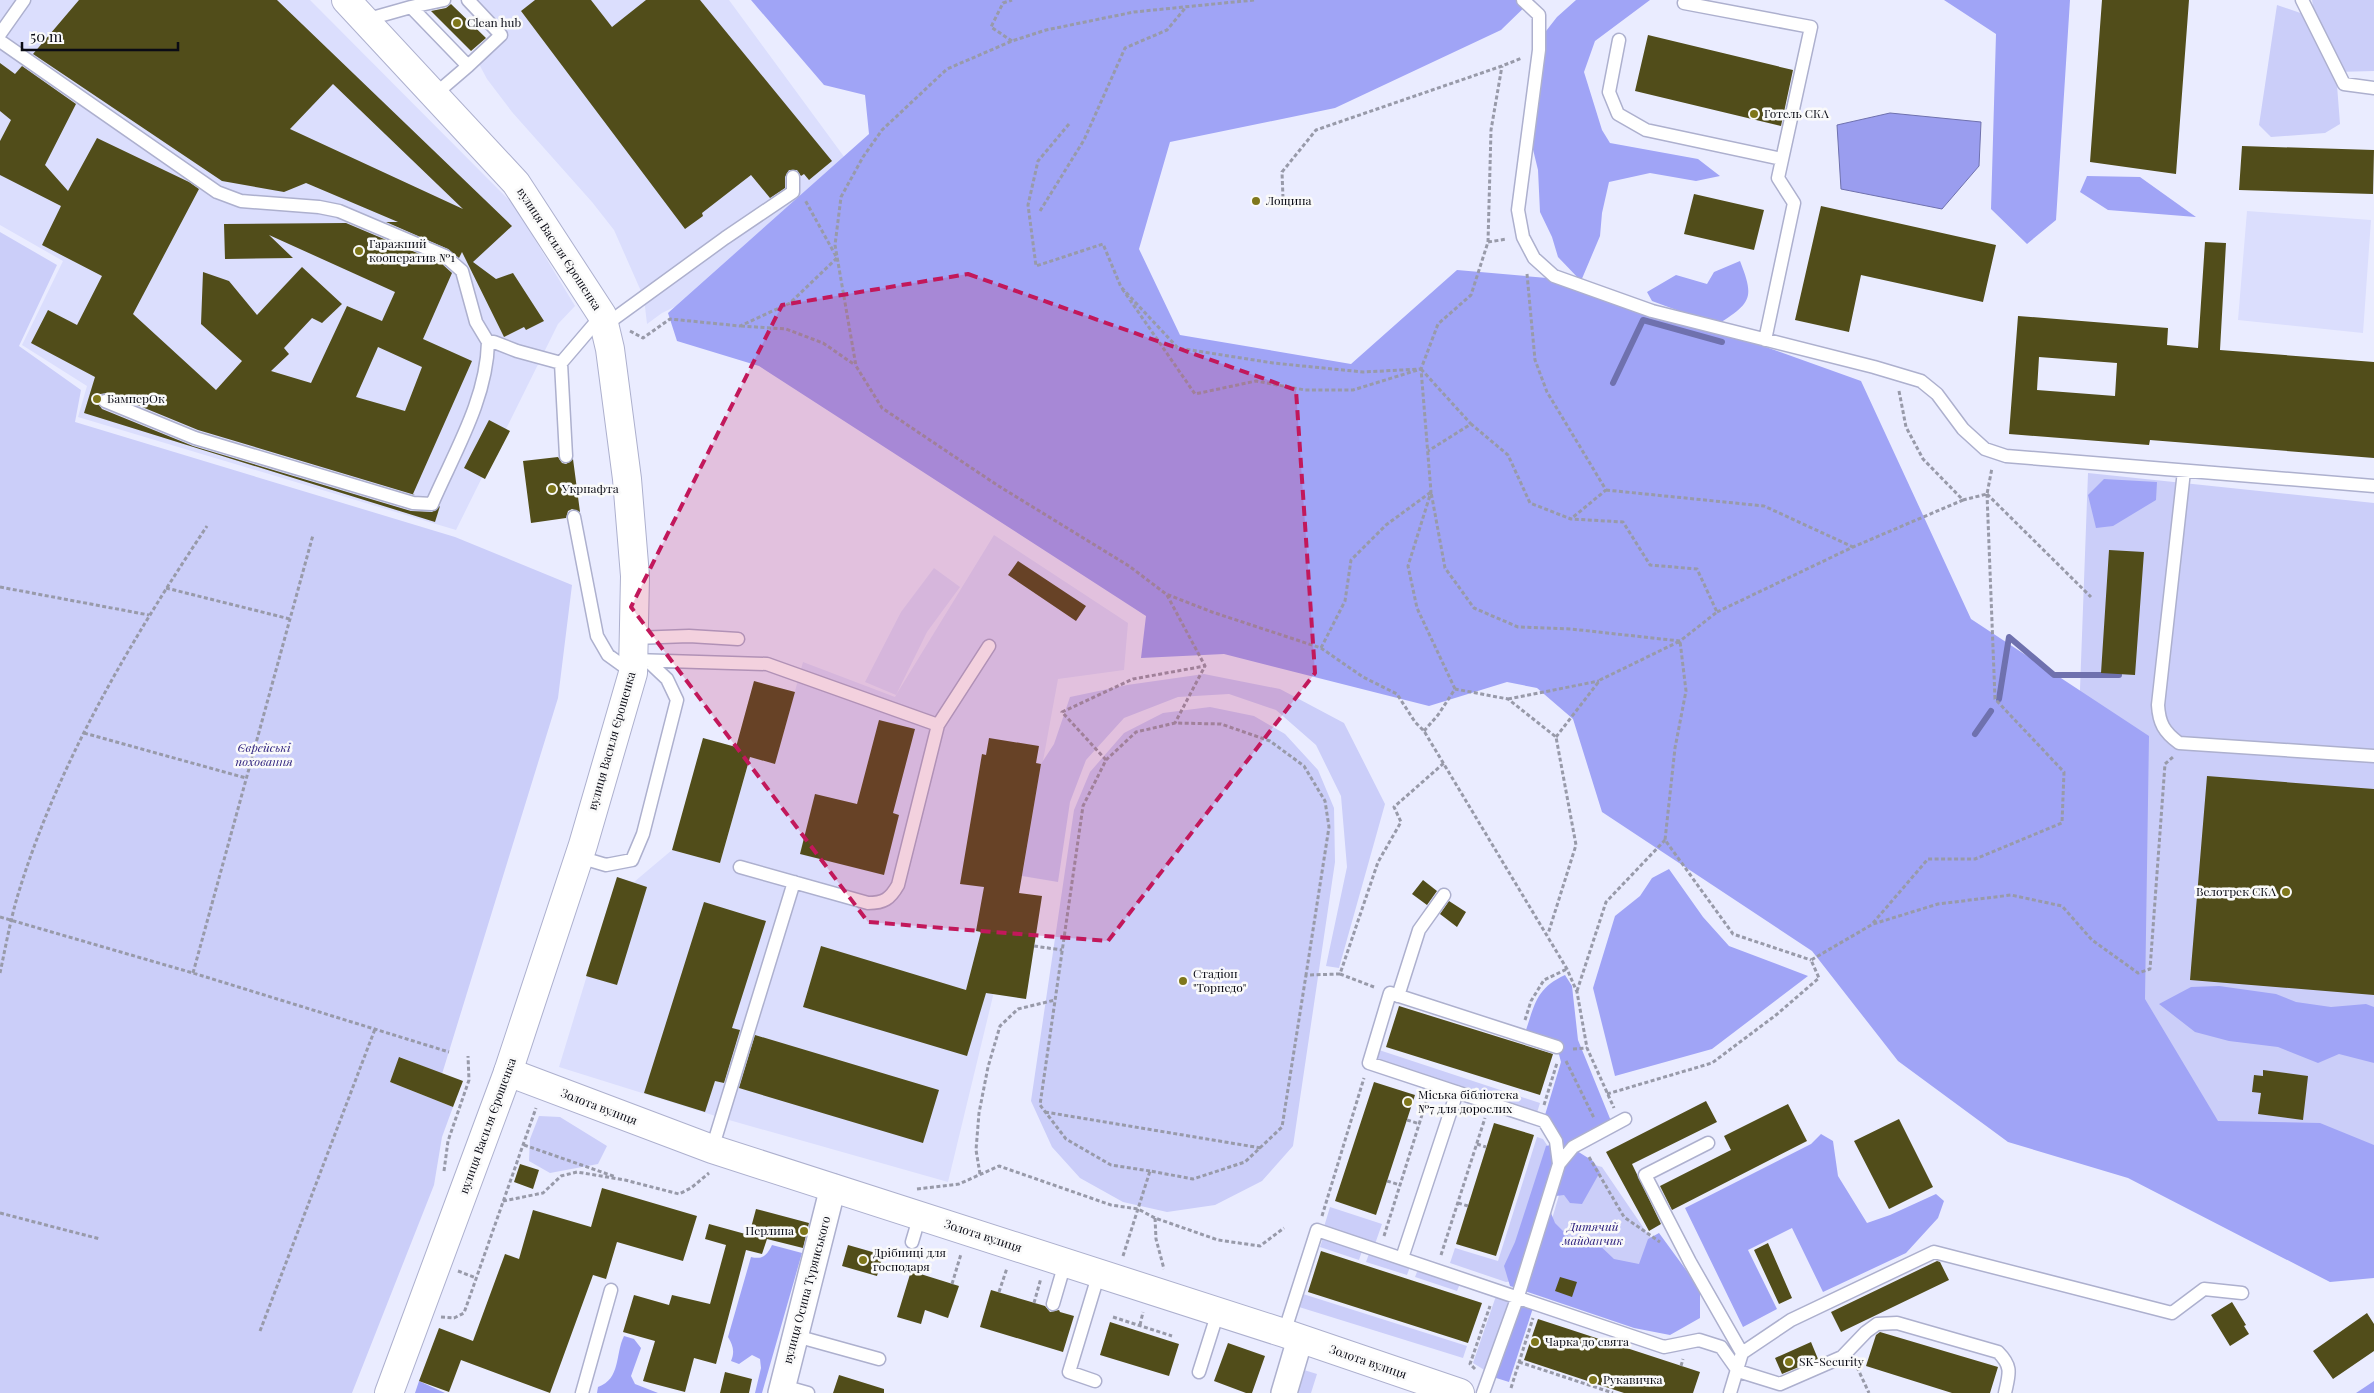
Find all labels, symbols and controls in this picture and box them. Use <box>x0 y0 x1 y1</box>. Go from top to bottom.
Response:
place label: Clean hub <box>467 14 521 30</box>
marker: Clean hub <box>451 17 463 29</box>
scale bar <box>22 20 179 52</box>
text: 50 m <box>30 26 63 46</box>
place label: Готель СКА <box>1764 105 1829 121</box>
marker: Готель СКА <box>1748 108 1760 120</box>
street label: вулиця Василя Єрошенка <box>514 184 606 313</box>
place label: Лощина <box>1265 192 1312 208</box>
marker: Лощина <box>1250 195 1262 207</box>
place label: Гаражний кооператив №1 <box>369 235 455 265</box>
marker: Гаражний кооператив №1 <box>353 245 365 257</box>
place label: БамперОк <box>107 390 165 406</box>
marker: БамперОк <box>91 393 103 405</box>
place label: Укрнафта <box>561 480 619 496</box>
marker: Укрнафта <box>546 483 558 495</box>
street label: вулиця Василя Єрошенка <box>584 670 639 812</box>
park label: Єврейські поховання <box>235 739 293 769</box>
place label: Велотрек СКА <box>2196 883 2276 899</box>
marker: Велотрек СКА <box>2280 886 2292 898</box>
place label: Стадіон "Торпедо" <box>1193 965 1246 995</box>
marker: Стадіон "Торпедо" <box>1177 975 1189 987</box>
street label: вулиця Василя Єрошенка <box>455 1055 519 1196</box>
street label: Золота вулиця <box>559 1084 640 1128</box>
place label: Міська бібліотека №7 для дорослих <box>1418 1086 1518 1116</box>
marker: Міська бібліотека №7 для дорослих <box>1402 1096 1414 1108</box>
street label: вулиця Осипа Турянського <box>779 1214 834 1365</box>
street label: Золота вулиця <box>943 1215 1025 1255</box>
park label: Дитячий майданчик <box>1562 1218 1623 1248</box>
place label: Перлина <box>745 1222 794 1238</box>
marker: Перлина <box>798 1225 810 1237</box>
place label: Дрібниці для господаря <box>873 1244 946 1274</box>
marker: Дрібниці для господаря <box>857 1254 869 1266</box>
place label: Чарка до свята <box>1545 1333 1629 1349</box>
marker: Чарка до свята <box>1529 1336 1541 1348</box>
street label: Золота вулиця <box>1328 1340 1410 1382</box>
place label: SK-Security <box>1799 1353 1864 1369</box>
marker: SK-Security <box>1783 1356 1795 1368</box>
place label: Рукавичка <box>1603 1371 1663 1387</box>
marker: Рукавичка <box>1587 1374 1599 1386</box>

